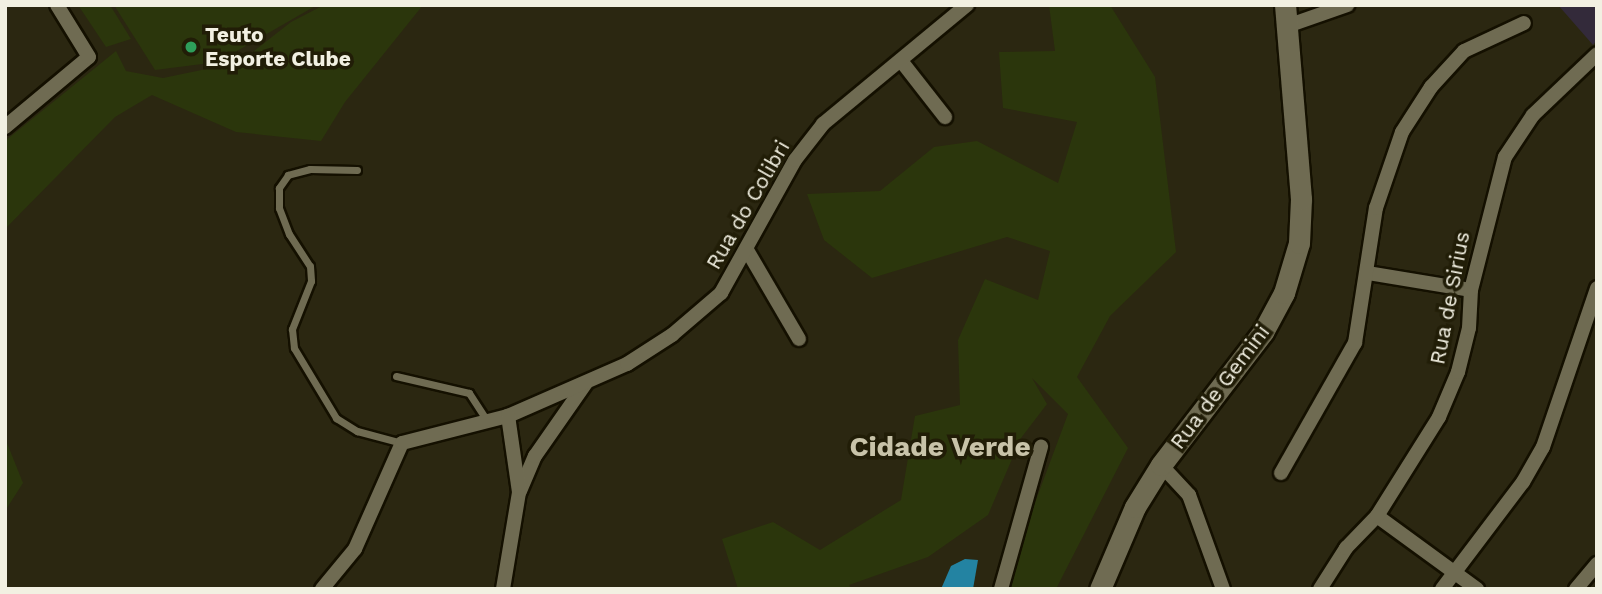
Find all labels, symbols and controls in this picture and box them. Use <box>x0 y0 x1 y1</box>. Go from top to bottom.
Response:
place label: Teuto Esporte Clube <box>205 22 351 72</box>
marker: Teuto Esporte Clube <box>183 39 199 55</box>
street label: Rua do Colibri <box>701 136 795 274</box>
street label: Rua de Sirius <box>1425 229 1475 367</box>
street label: Rua de Gemini <box>1165 320 1275 454</box>
district label: Cidade Verde <box>849 430 1031 464</box>

